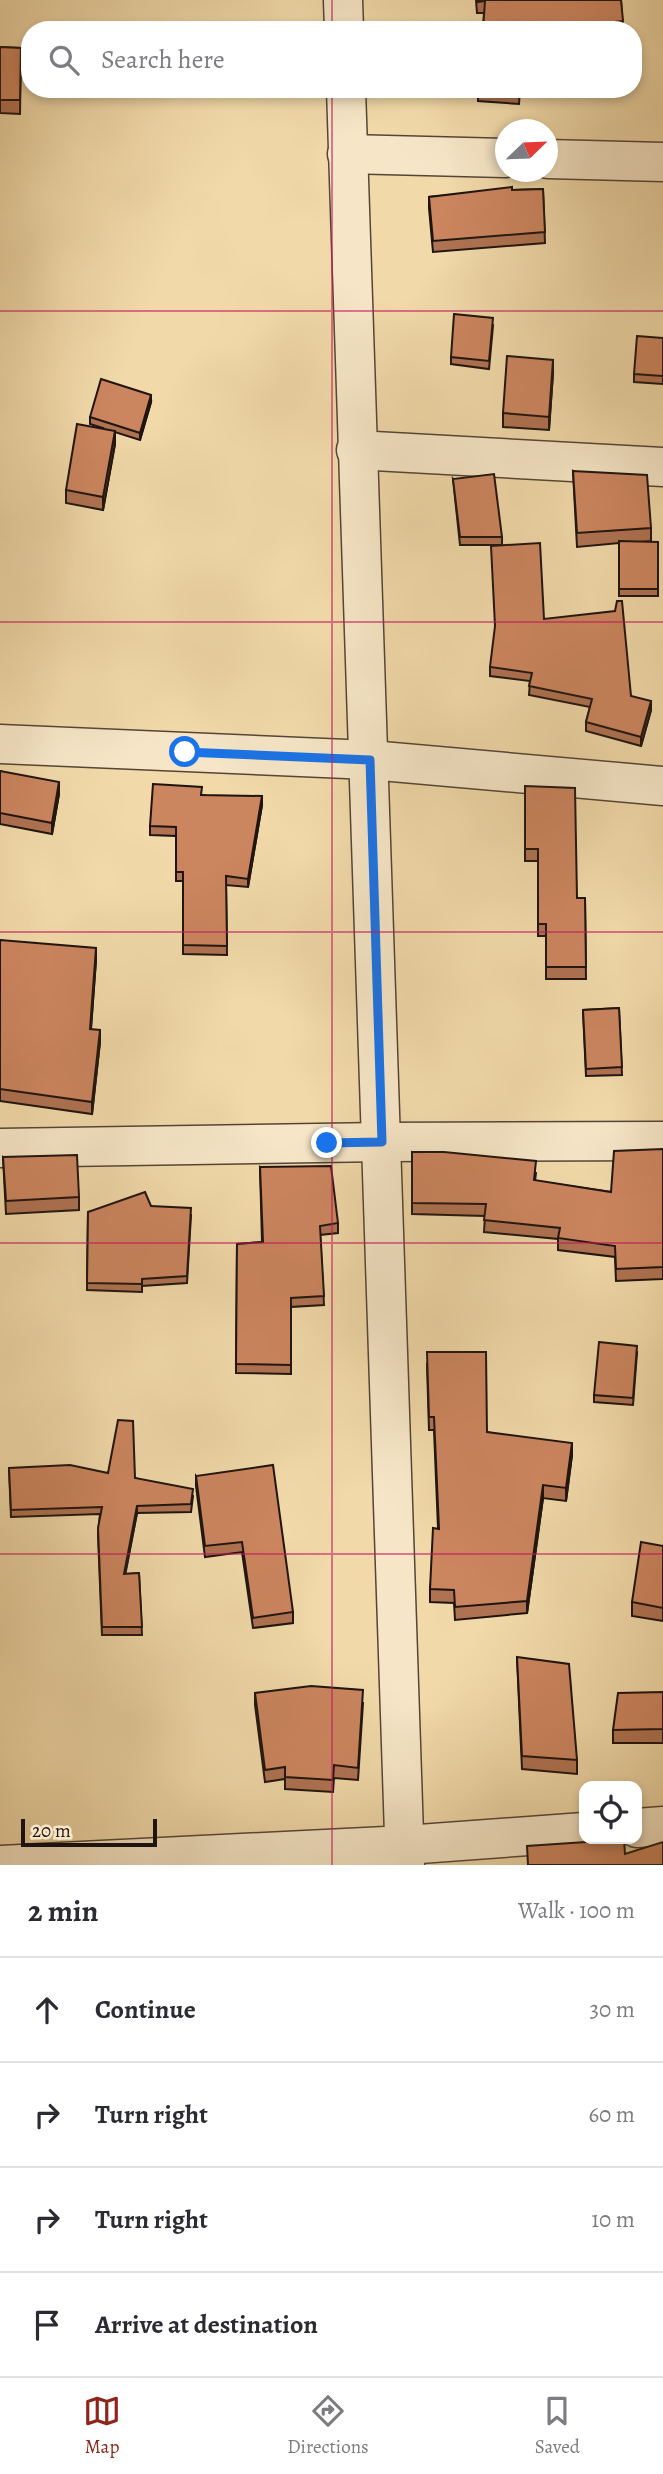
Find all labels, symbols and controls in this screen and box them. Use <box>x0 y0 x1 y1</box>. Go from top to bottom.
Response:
search box <box>21 21 642 98</box>
icon: search <box>45 41 83 79</box>
text: Search here <box>101 42 225 77</box>
north arrow <box>495 119 558 182</box>
route start <box>169 736 200 767</box>
route end <box>311 1127 342 1158</box>
map controls <box>579 1781 642 1844</box>
button: locate <box>579 1781 642 1844</box>
scale bar <box>21 1816 158 1848</box>
text: 20 m <box>32 1818 71 1844</box>
text: 2 min <box>28 1891 98 1931</box>
text: Walk · 100 m <box>518 1895 635 1926</box>
icon: ahead <box>28 1991 66 2029</box>
text: Continue <box>95 1992 196 2027</box>
text: 30 m <box>589 1994 635 2025</box>
icon: right <box>28 2096 66 2134</box>
text: Turn right <box>95 2097 208 2132</box>
text: 60 m <box>588 2099 635 2130</box>
icon: right <box>28 2201 66 2239</box>
text: Turn right <box>95 2202 208 2237</box>
text: 10 m <box>591 2204 635 2235</box>
icon: arrive <box>28 2306 66 2344</box>
text: Arrive at destination <box>95 2307 318 2342</box>
tab: Map <box>83 2392 121 2460</box>
tab: Directions <box>287 2392 369 2460</box>
tab: Saved <box>535 2392 580 2460</box>

